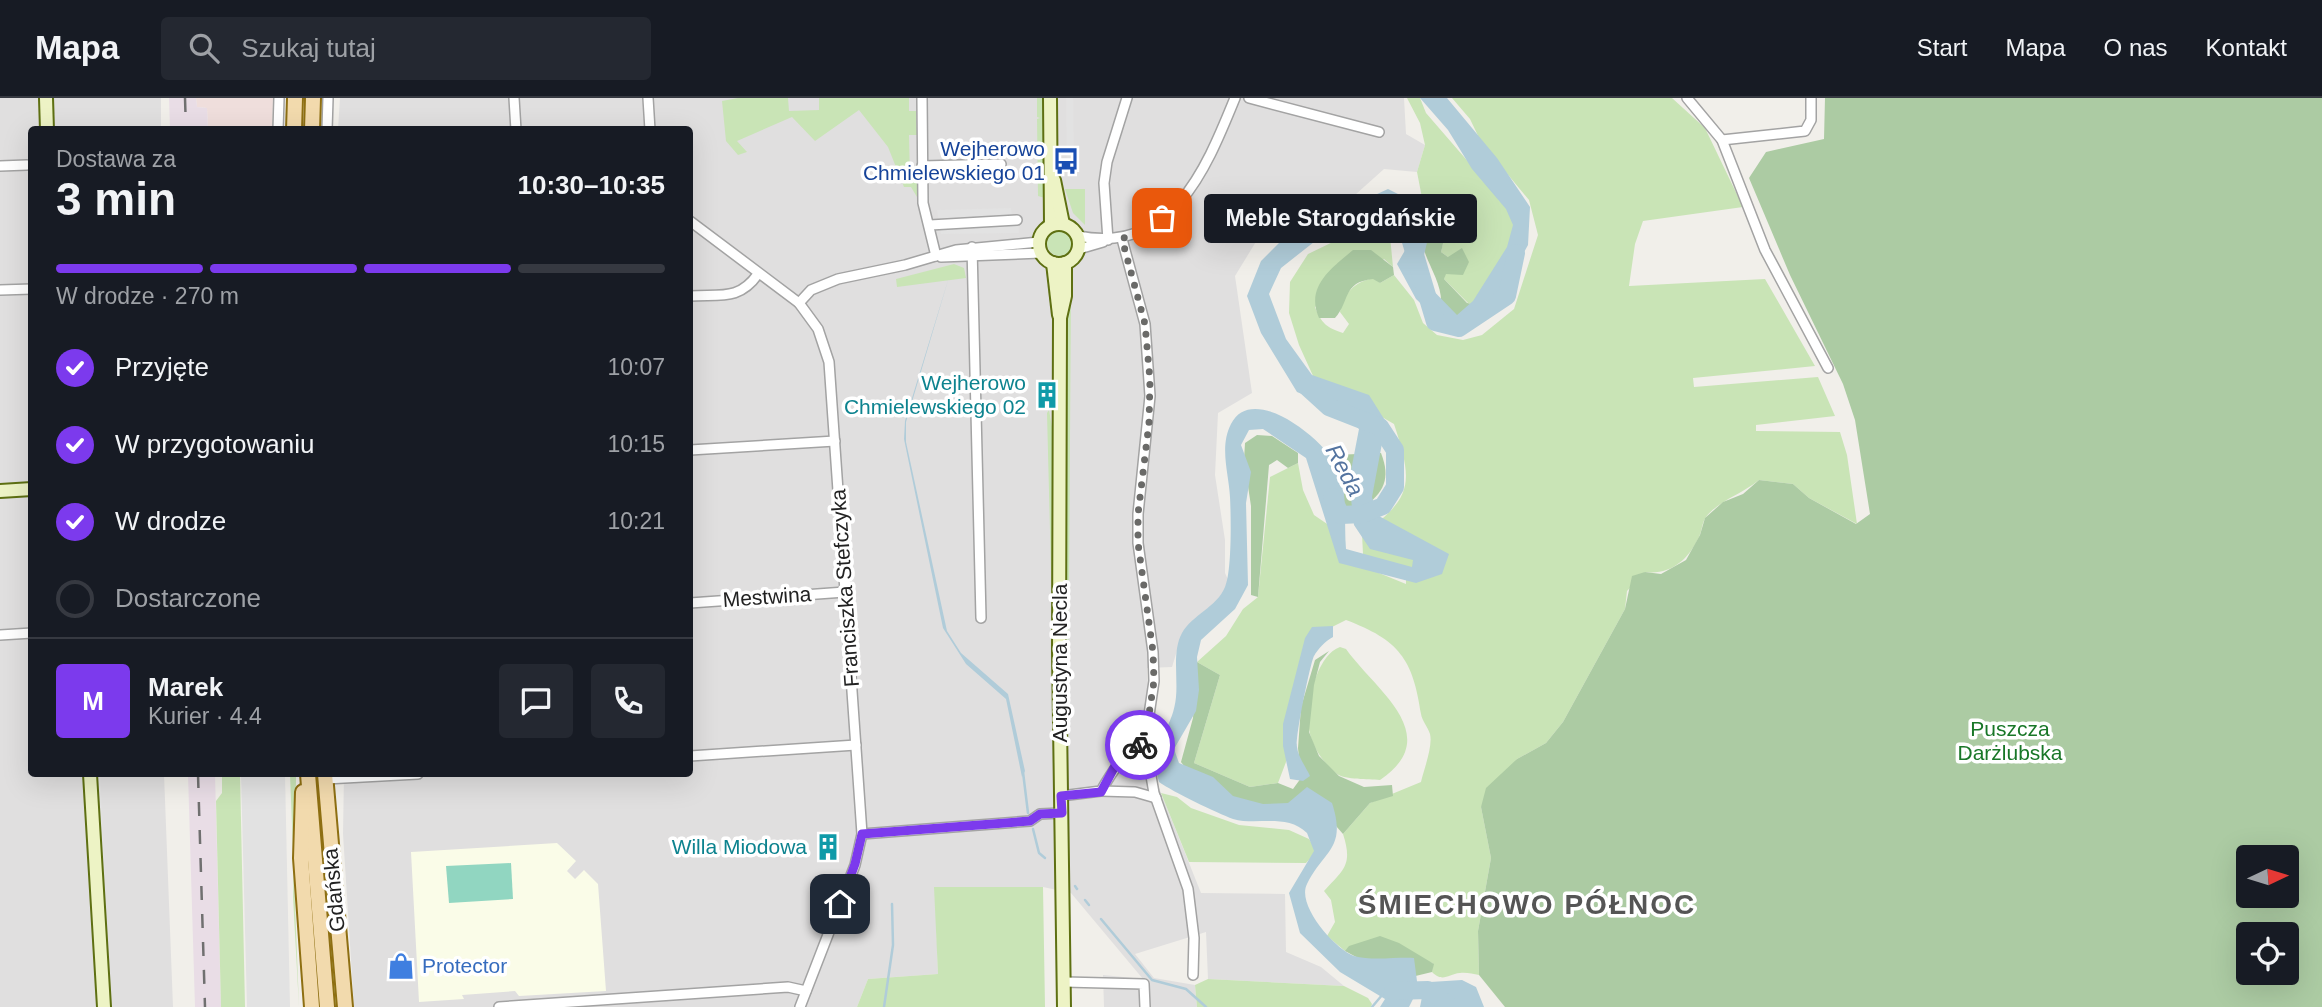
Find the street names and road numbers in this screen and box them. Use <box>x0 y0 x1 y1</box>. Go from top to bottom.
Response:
street label: Franciszka Stefczyka <box>826 488 863 688</box>
street label: Mestwina <box>722 582 812 611</box>
street label: Augustyna Necla <box>1048 583 1071 742</box>
street label: Gdańska <box>318 847 349 933</box>

